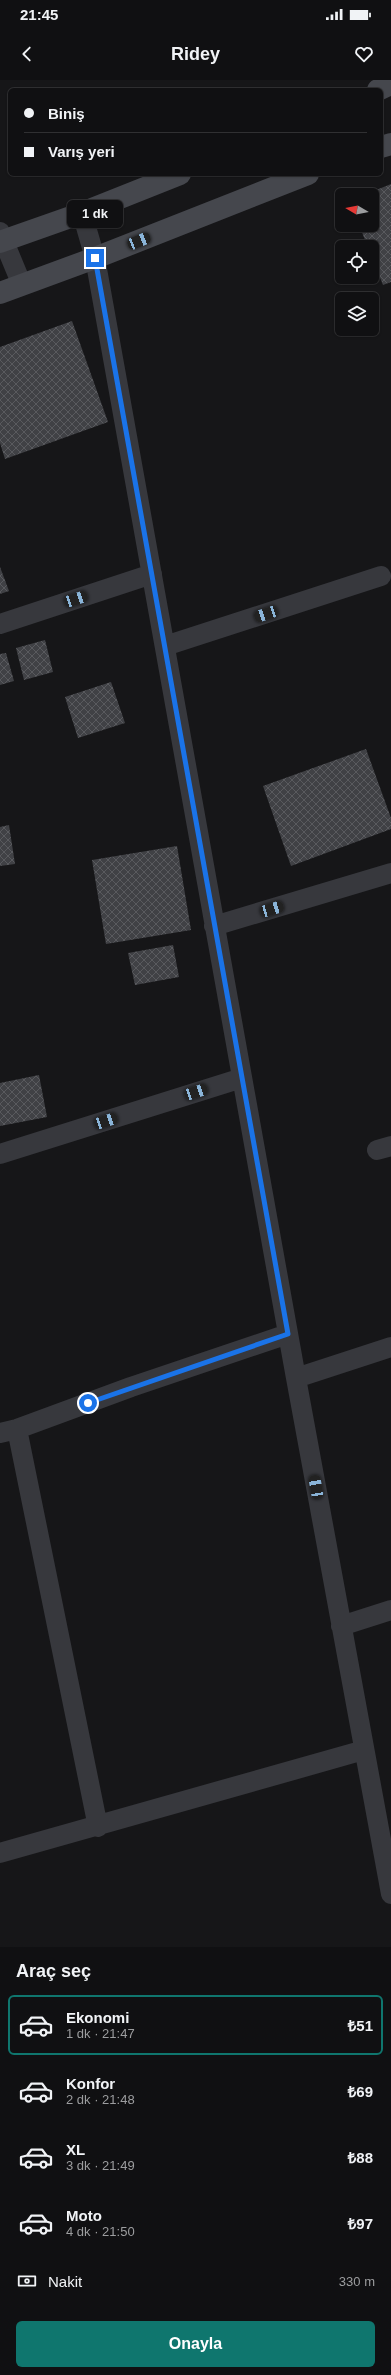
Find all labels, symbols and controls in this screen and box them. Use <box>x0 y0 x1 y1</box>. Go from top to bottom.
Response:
text: 21:45 <box>20 6 58 23</box>
icon: back <box>16 43 38 65</box>
icon: heart <box>353 43 375 65</box>
text: Ridey <box>171 44 220 64</box>
text: Biniş <box>48 105 85 122</box>
text: Varış yeri <box>48 143 115 160</box>
north arrow <box>335 188 379 232</box>
map controls <box>335 188 379 336</box>
callout: 1 dk <box>67 200 123 228</box>
text: 1 dk <box>82 206 108 221</box>
car <box>126 231 152 251</box>
button: locate <box>335 240 379 284</box>
route end <box>86 249 104 267</box>
button: layers <box>335 292 379 336</box>
car <box>63 590 89 608</box>
car <box>253 605 279 623</box>
car <box>259 900 285 918</box>
car <box>183 1083 209 1101</box>
car <box>93 1112 119 1130</box>
route start <box>79 1394 97 1412</box>
car <box>308 1474 324 1500</box>
text: Araç seç <box>16 1961 91 1981</box>
icon: car <box>18 2007 54 2043</box>
text: Ekonomi <box>66 2009 129 2026</box>
text: ₺51 <box>348 2017 373 2034</box>
text: 1 dk · 21:47 <box>66 2026 135 2041</box>
icon: car <box>18 2073 54 2109</box>
text: Konfor <box>66 2075 115 2092</box>
text: ₺69 <box>348 2083 373 2100</box>
text: 2 dk · 21:48 <box>66 2092 135 2107</box>
icon: car <box>18 2139 54 2175</box>
text: XL <box>66 2141 85 2158</box>
text: ₺88 <box>348 2149 373 2166</box>
text: 3 dk · 21:49 <box>66 2158 135 2173</box>
icon: car <box>18 2205 54 2241</box>
text: Moto <box>66 2207 102 2224</box>
text: ₺97 <box>348 2215 373 2232</box>
text: 4 dk · 21:50 <box>66 2224 135 2239</box>
icon: cash <box>16 2270 38 2292</box>
text: Nakit <box>48 2273 82 2290</box>
text: 330 m <box>339 2274 375 2289</box>
button: Onayla <box>16 2321 375 2367</box>

